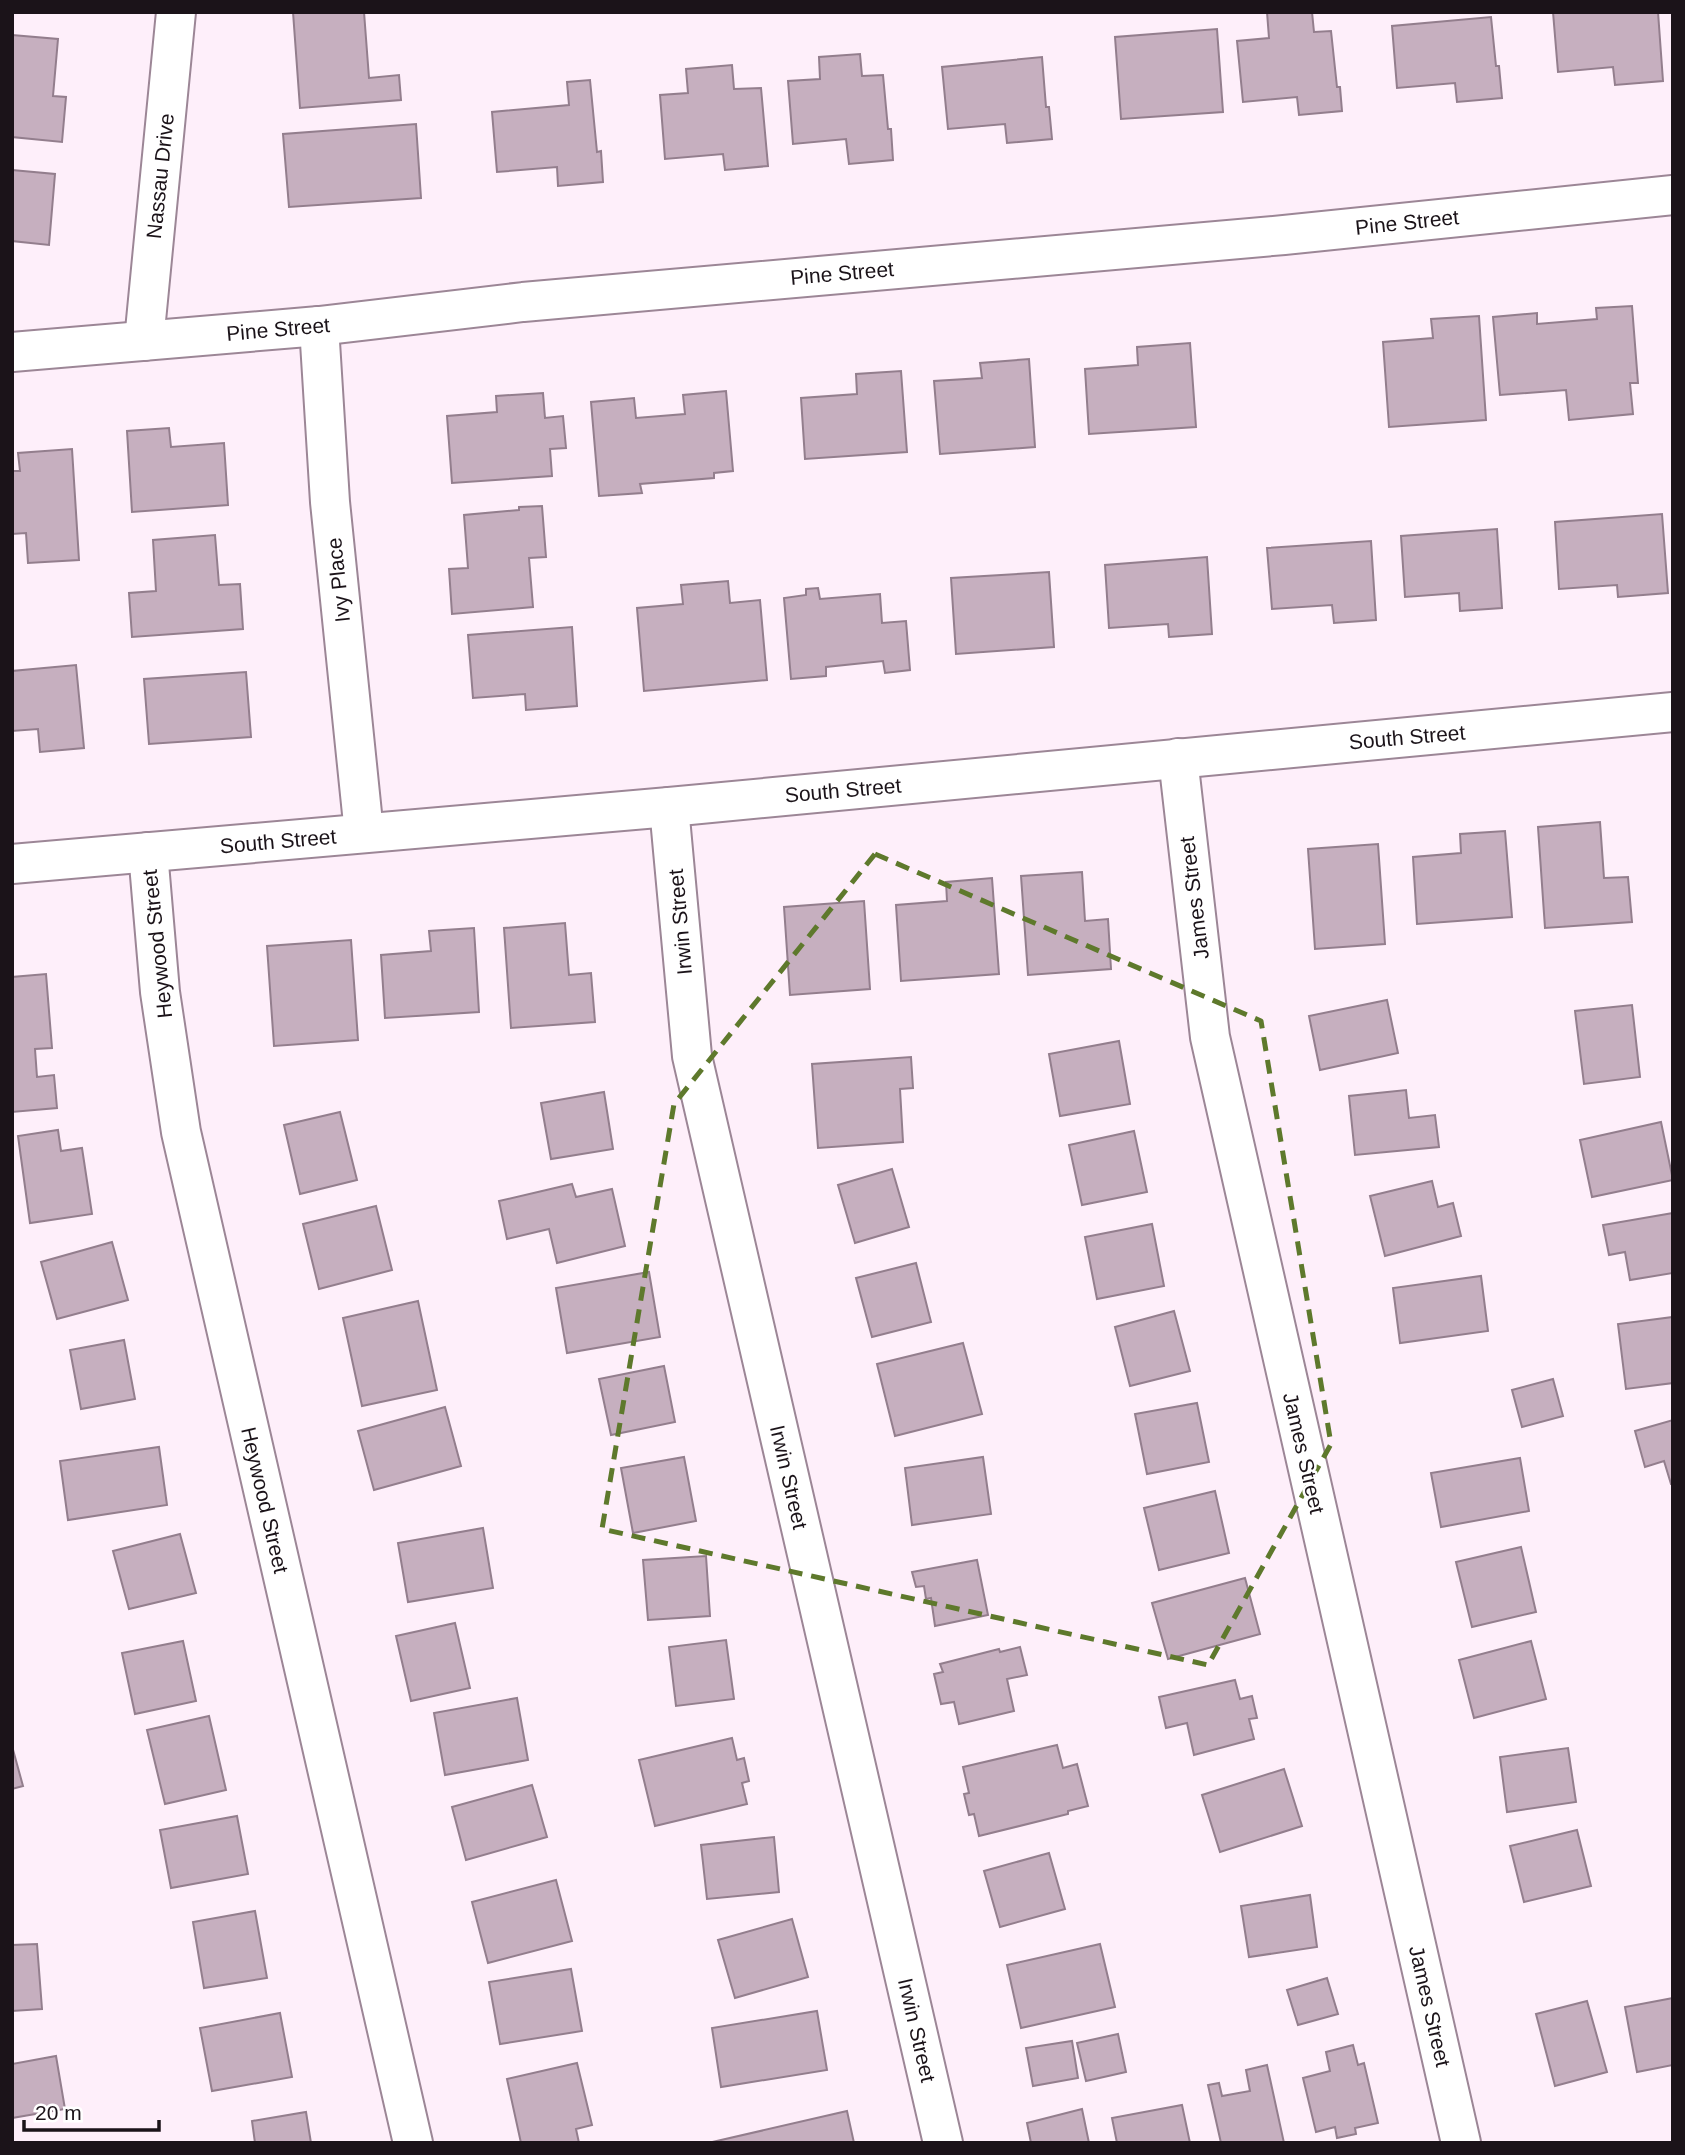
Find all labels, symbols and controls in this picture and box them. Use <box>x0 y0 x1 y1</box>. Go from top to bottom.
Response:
street label: Nassau Drive <box>142 112 178 240</box>
street label: Pine Street <box>1354 205 1460 239</box>
street label: Pine Street <box>789 257 895 289</box>
street label: Pine Street <box>225 313 331 345</box>
street label: Ivy Place <box>322 536 354 624</box>
street label: South Street <box>1348 720 1466 754</box>
street label: South Street <box>784 773 902 807</box>
street label: South Street <box>219 824 337 858</box>
street label: James Street <box>1175 835 1213 961</box>
street label: Heywood Street <box>138 868 176 1020</box>
street label: Irwin Street <box>664 868 696 976</box>
street label: James Street <box>1279 1390 1329 1516</box>
street label: Irwin Street <box>766 1423 812 1531</box>
street label: Heywood Street <box>237 1425 293 1576</box>
street label: James Street <box>1405 1943 1455 2069</box>
street label: Irwin Street <box>894 1976 940 2084</box>
scale bar <box>24 2088 159 2132</box>
text: 20 m <box>35 2101 82 2124</box>

